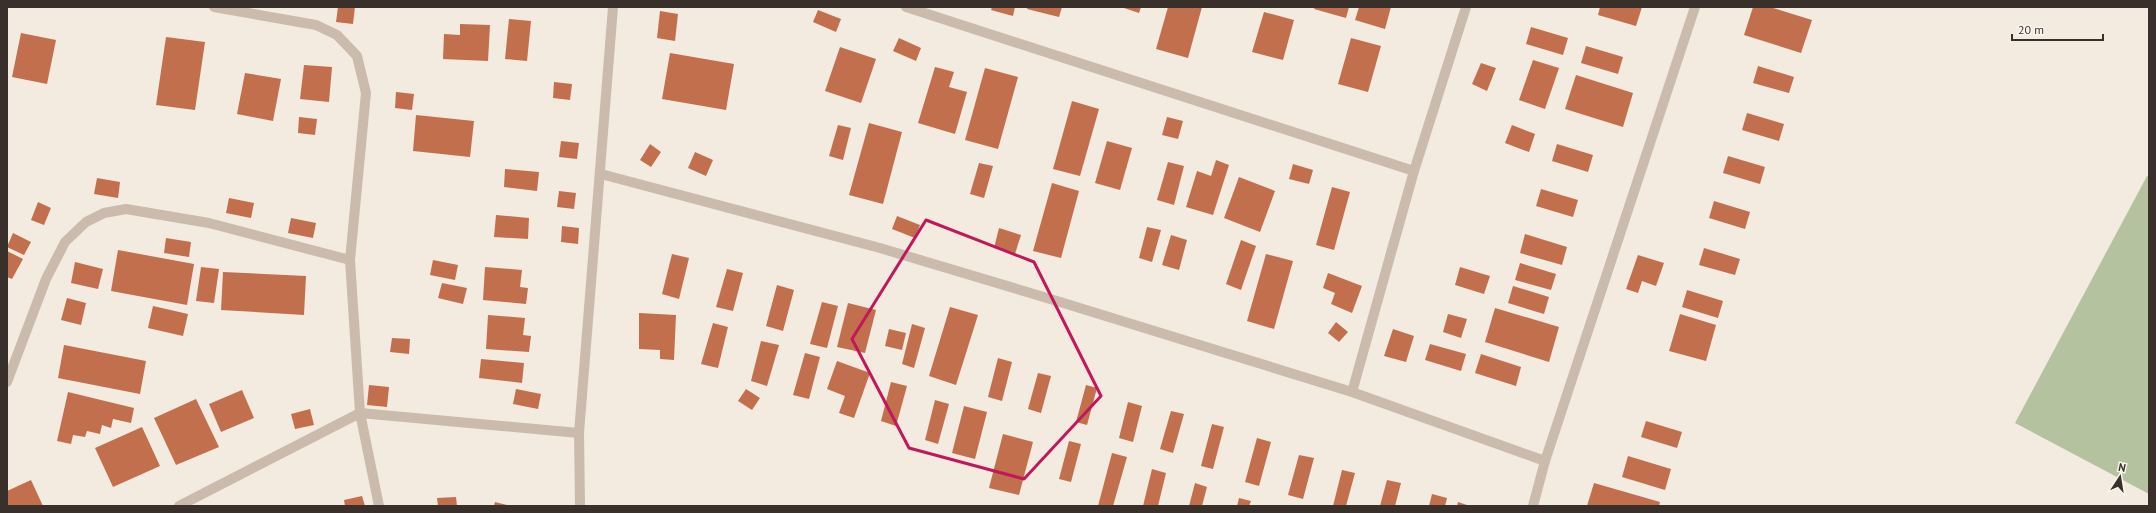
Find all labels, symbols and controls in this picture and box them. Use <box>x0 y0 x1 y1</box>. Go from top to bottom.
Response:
scale bar <box>2012 16 2103 42</box>
text: 20 m <box>2018 22 2044 37</box>
north arrow <box>2100 457 2140 497</box>
text: N <box>2117 460 2127 475</box>

